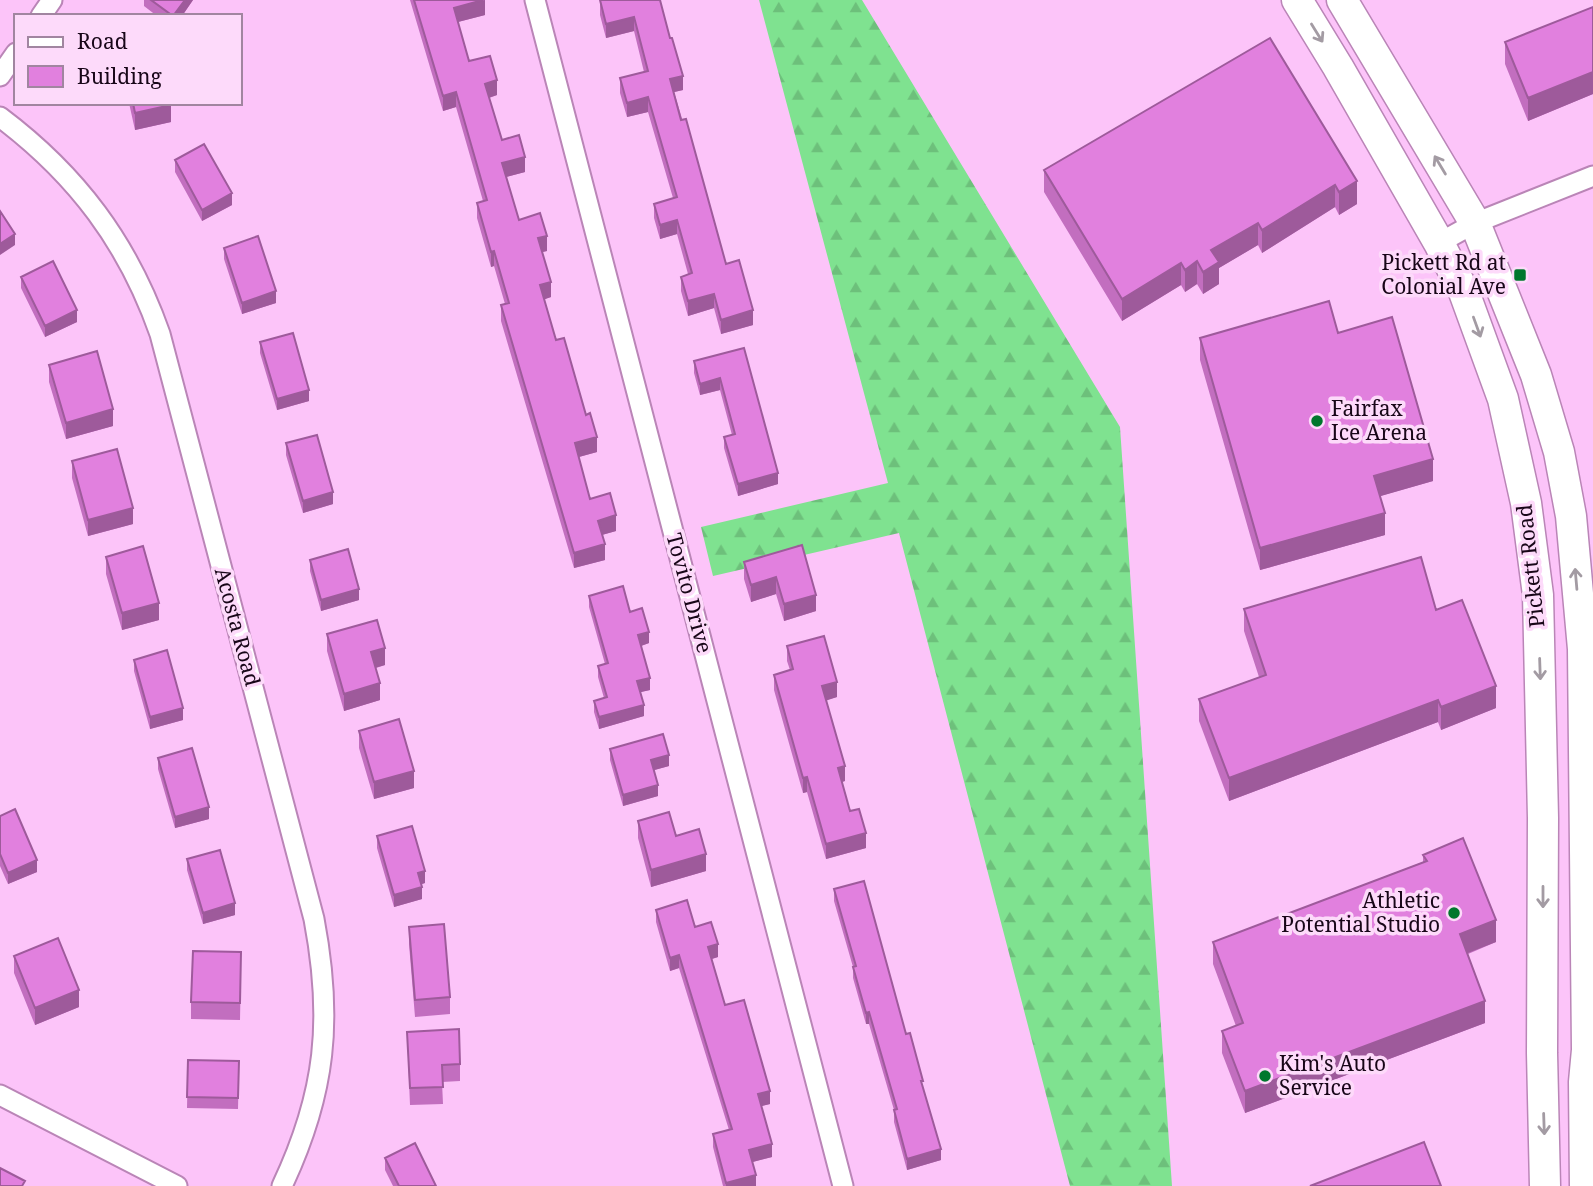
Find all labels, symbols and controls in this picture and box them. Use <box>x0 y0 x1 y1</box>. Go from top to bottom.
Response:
legend <box>14 14 242 105</box>
one-way arrow <box>1311 23 1325 43</box>
text: Road <box>77 27 128 55</box>
text: Building <box>77 62 162 90</box>
one-way arrow <box>1433 155 1447 175</box>
place label: Pickett Rd at Colonial Ave <box>1381 248 1506 300</box>
marker: Pickett Rd at Colonial Ave <box>1512 267 1528 283</box>
one-way arrow <box>1471 316 1484 338</box>
place label: Fairfax Ice Arena <box>1331 394 1427 446</box>
marker: Fairfax Ice Arena <box>1309 413 1325 429</box>
street label: Pickett Road <box>1510 503 1550 629</box>
street label: Tovito Drive <box>661 530 719 656</box>
street label: Acosta Road <box>209 564 267 689</box>
one-way arrow <box>1569 568 1582 591</box>
one-way arrow <box>1533 658 1546 681</box>
one-way arrow <box>1536 885 1550 908</box>
place label: Athletic Potential Studio <box>1281 886 1440 938</box>
marker: Athletic Potential Studio <box>1446 905 1462 921</box>
place label: Kim's Auto Service <box>1279 1049 1386 1101</box>
marker: Kim's Auto Service <box>1257 1068 1273 1084</box>
one-way arrow <box>1537 1112 1550 1135</box>

